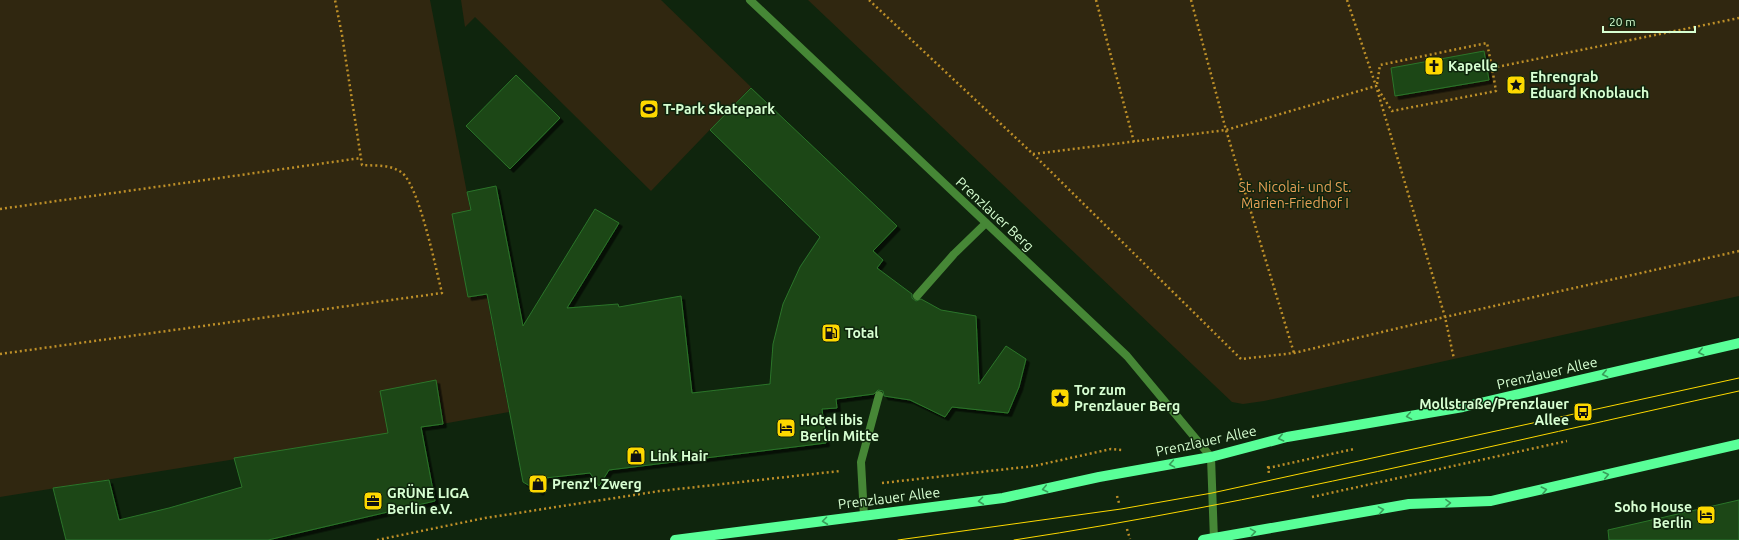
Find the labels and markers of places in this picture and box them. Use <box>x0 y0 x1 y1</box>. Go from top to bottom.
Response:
church icon: Kapelle <box>1423 55 1445 77</box>
place label: Kapelle <box>1448 58 1498 74</box>
place label: Ehrengrab Eduard Knoblauch <box>1530 69 1649 101</box>
place icon: Ehrengrab Eduard Knoblauch <box>1505 74 1527 96</box>
sports icon: T-Park Skatepark <box>638 98 660 120</box>
place label: T-Park Skatepark <box>663 101 775 117</box>
fuel station icon: Total <box>820 322 842 344</box>
place label: Total <box>845 325 879 341</box>
place label: Tor zum Prenzlauer Berg <box>1074 382 1180 414</box>
place icon: Tor zum Prenzlauer Berg <box>1049 387 1071 409</box>
place label: Mollstraße/Prenzlauer Allee <box>1419 396 1569 428</box>
bus stop icon: Mollstraße/Prenzlauer Allee <box>1572 401 1594 423</box>
place label: Hotel ibis Berlin Mitte <box>800 412 879 444</box>
hotel icon: Hotel ibis Berlin Mitte <box>775 417 797 439</box>
shop icon: Link Hair <box>625 445 647 467</box>
place label: Link Hair <box>650 448 709 464</box>
shop icon: Prenz'l Zwerg <box>527 473 549 495</box>
place label: Prenz'l Zwerg <box>552 476 642 492</box>
place label: GRÜNE LIGA Berlin e.V. <box>387 484 469 517</box>
office icon: GRÜNE LIGA Berlin e.V. <box>362 490 384 512</box>
place label: Soho House Berlin <box>1614 499 1692 531</box>
hotel icon: Soho House Berlin <box>1695 504 1717 526</box>

